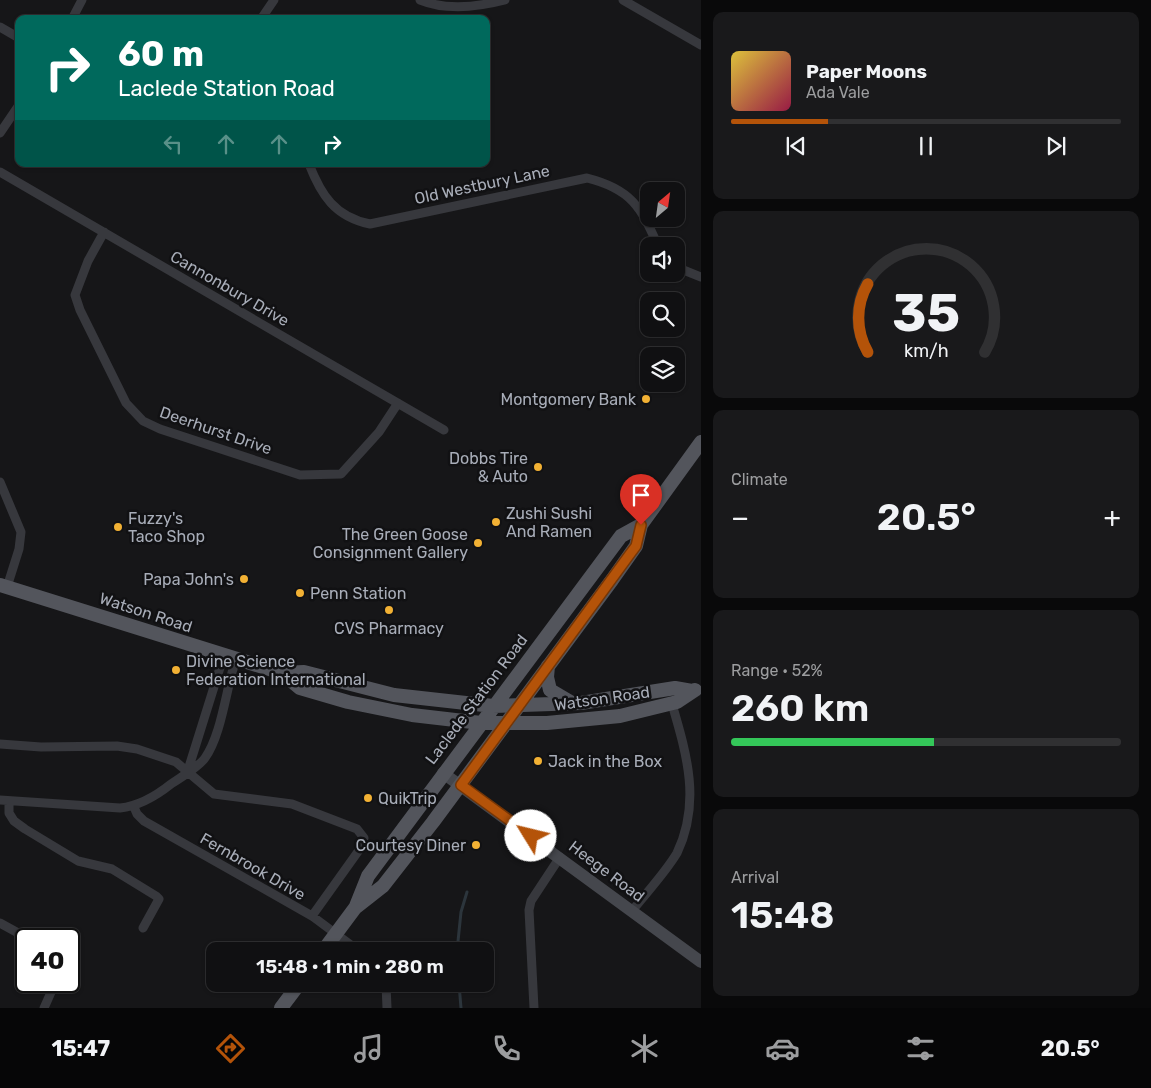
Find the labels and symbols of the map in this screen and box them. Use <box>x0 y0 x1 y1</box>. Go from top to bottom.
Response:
street label: Old Westbury Lane <box>413 161 552 208</box>
north arrow <box>640 182 685 228</box>
street label: Cannonbury Drive <box>167 247 292 330</box>
place label: Montgomery Bank <box>500 390 637 409</box>
marker: Montgomery Bank <box>640 393 652 405</box>
street label: Deerhurst Drive <box>157 402 274 459</box>
place label: Dobbs Tire & Auto <box>449 449 528 486</box>
marker: Dobbs Tire & Auto <box>532 461 544 473</box>
pin <box>620 474 662 525</box>
place label: Zushi Sushi And Ramen <box>506 504 592 541</box>
place label: Fuzzy's Taco Shop <box>128 509 205 546</box>
marker: Zushi Sushi And Ramen <box>490 516 502 528</box>
marker: Fuzzy's Taco Shop <box>112 521 124 533</box>
place label: The Green Goose Consignment Gallery <box>313 525 468 562</box>
marker: The Green Goose Consignment Gallery <box>472 537 484 549</box>
place label: Papa John's <box>143 570 234 589</box>
marker: Papa John's <box>238 573 250 585</box>
place label: Penn Station <box>310 584 406 603</box>
marker: Penn Station <box>294 587 306 599</box>
street label: Watson Road <box>97 589 195 636</box>
marker: CVS Pharmacy <box>383 604 395 616</box>
place label: CVS Pharmacy <box>334 619 444 638</box>
street label: Laclede Station Road <box>421 631 531 768</box>
place label: Divine Science Federation International <box>186 652 366 689</box>
marker: Divine Science Federation International <box>170 664 182 676</box>
street label: Watson Road <box>553 682 651 715</box>
place label: Jack in the Box <box>548 752 662 771</box>
marker: Jack in the Box <box>532 755 544 767</box>
place label: QuikTrip <box>378 789 437 808</box>
marker: QuikTrip <box>362 792 374 804</box>
position arrow <box>504 809 556 861</box>
street label: Fernbrook Drive <box>197 829 309 904</box>
place label: Courtesy Diner <box>355 836 466 855</box>
street label: Heege Road <box>565 837 648 906</box>
marker: Courtesy Diner <box>470 839 482 851</box>
speed limit sign: 40 <box>15 928 80 993</box>

